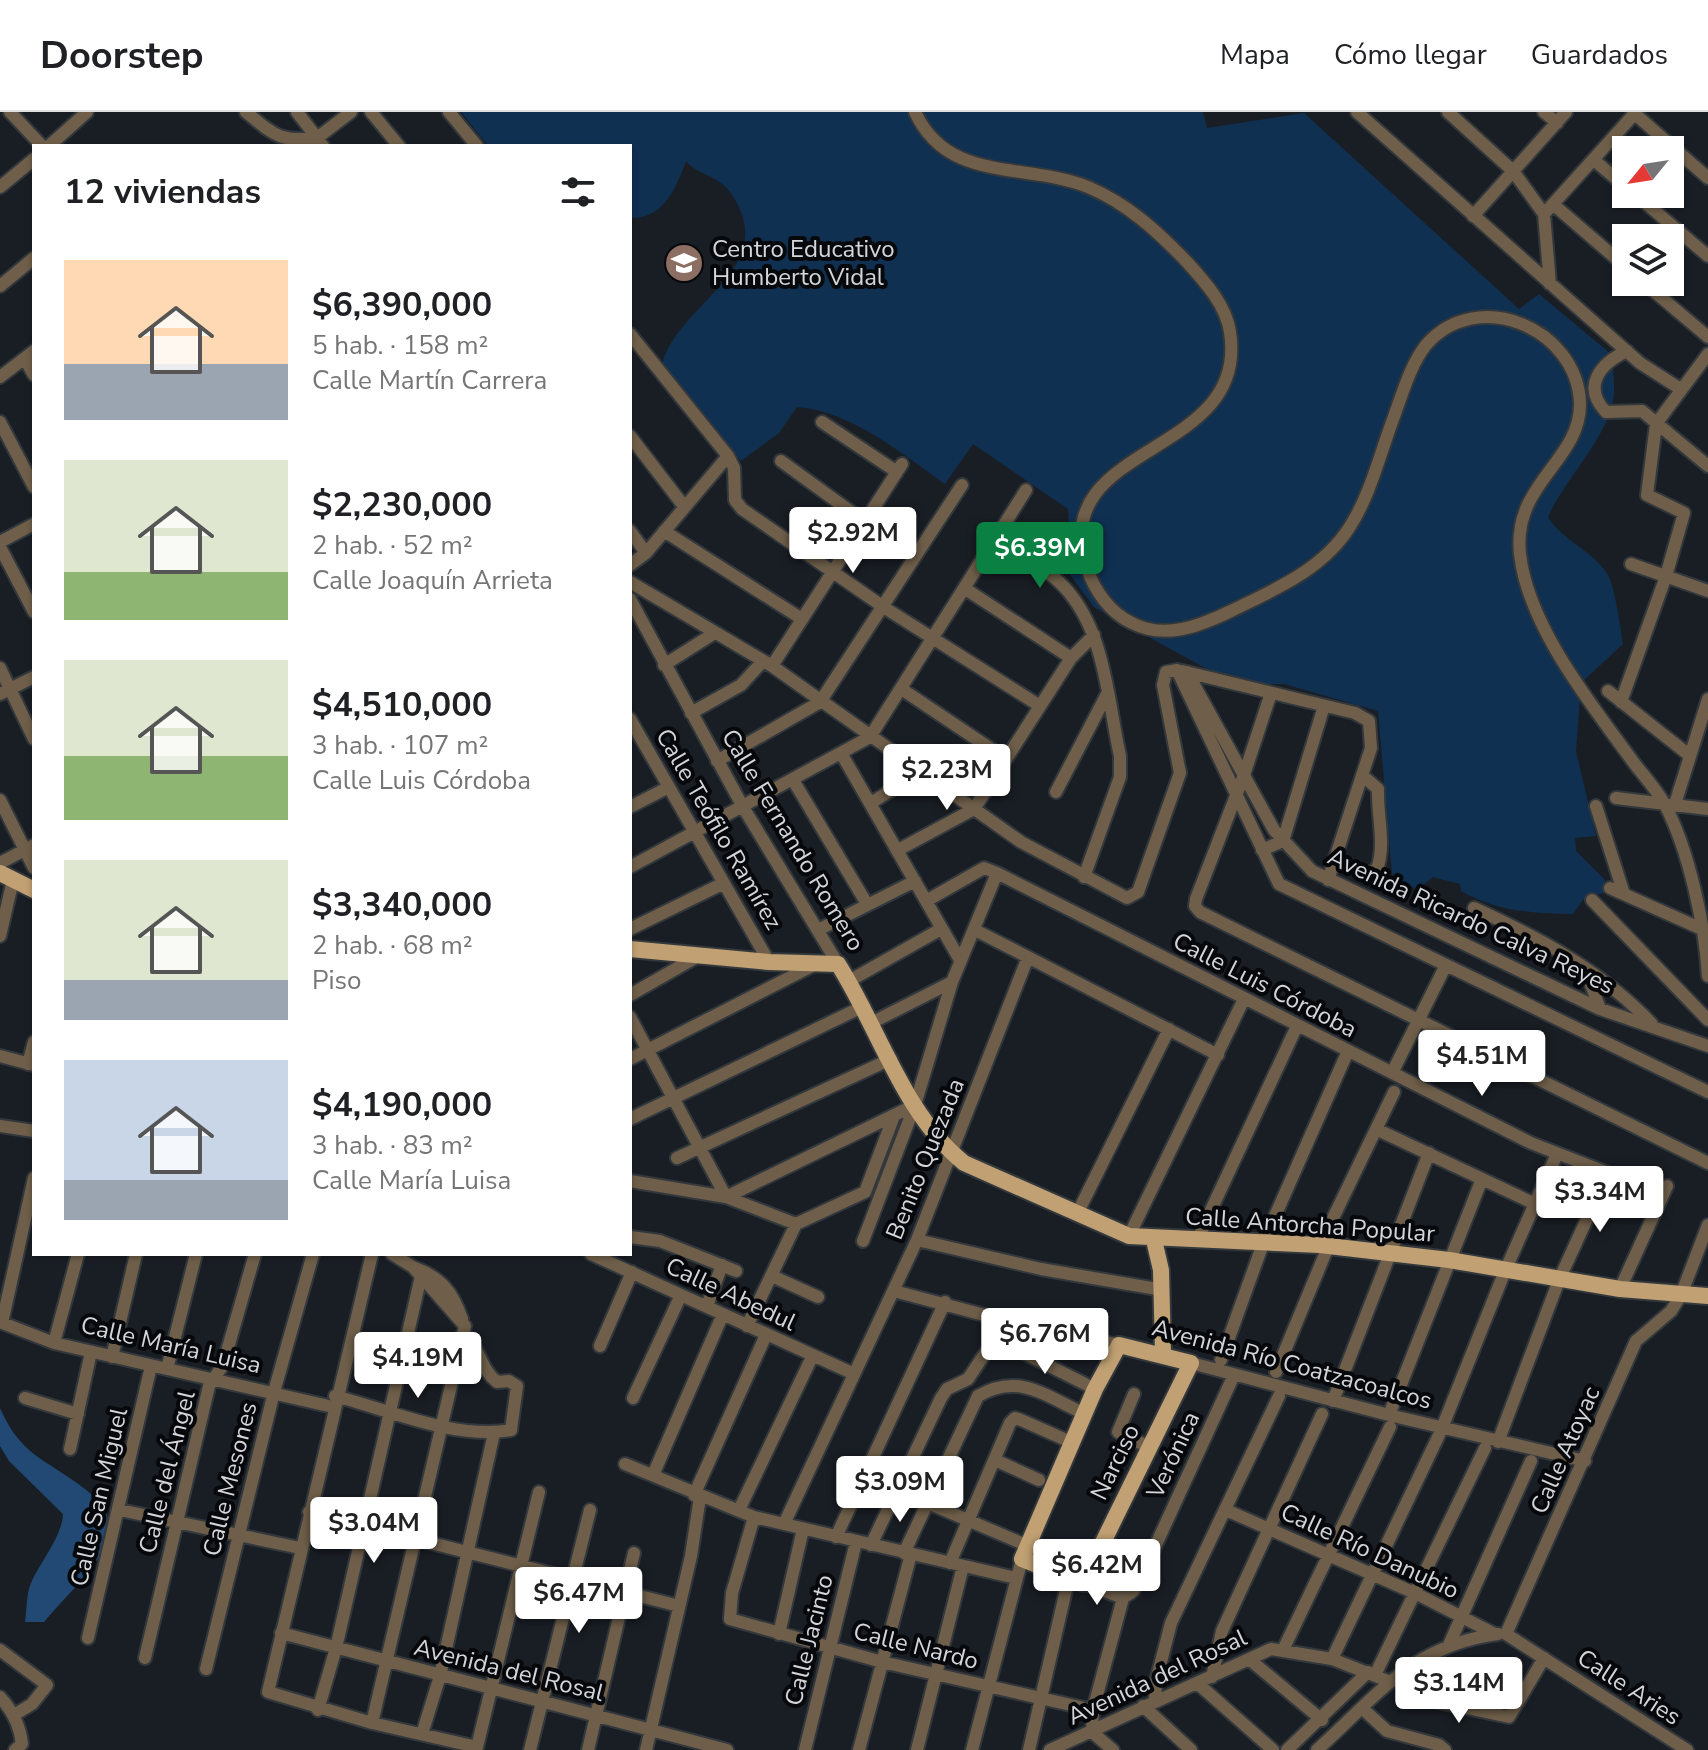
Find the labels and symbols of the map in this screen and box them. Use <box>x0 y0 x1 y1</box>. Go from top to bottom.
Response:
north arrow <box>1612 136 1684 208</box>
place label: Centro Educativo Humberto Vidal <box>712 233 895 293</box>
school or university icon: Centro Educativo Humberto Vidal <box>663 242 705 284</box>
pin: $2.92M <box>788 507 918 575</box>
pin: $6.39M <box>975 522 1105 590</box>
street label: Calle Teófilo Ramírez <box>648 723 790 935</box>
street label: Calle Fernando Romero <box>714 723 872 957</box>
pin: $2.23M <box>882 744 1012 812</box>
street label: Avenida Ricardo Calva Reyes <box>1323 840 1619 1002</box>
street label: Calle Luis Córdoba <box>1168 925 1362 1045</box>
pin: $4.51M <box>1417 1030 1547 1098</box>
street label: Benito Quezada <box>878 1074 972 1244</box>
pin: $3.34M <box>1535 1166 1665 1234</box>
street label: Calle Antorcha Popular <box>1184 1200 1436 1250</box>
street label: Calle Abedul <box>661 1250 801 1338</box>
pin: $6.76M <box>980 1308 1110 1376</box>
street label: Calle María Luisa <box>78 1309 264 1381</box>
street label: Avenida Río Coatzacoalcos <box>1149 1311 1435 1417</box>
pin: $4.19M <box>353 1332 483 1400</box>
street label: Calle Atoyac <box>1523 1381 1607 1519</box>
street label: Calle del Ángel <box>131 1387 203 1557</box>
street label: Calle Mesones <box>195 1399 265 1559</box>
street label: Calle San Miguel <box>63 1405 135 1589</box>
street label: Verónica <box>1139 1406 1207 1505</box>
street label: Narciso <box>1083 1419 1147 1505</box>
pin: $3.09M <box>835 1456 965 1524</box>
street label: Calle Río Danubio <box>1276 1496 1464 1606</box>
pin: $3.04M <box>309 1497 439 1565</box>
pin: $6.42M <box>1032 1539 1162 1607</box>
pin: $6.47M <box>514 1567 644 1635</box>
street label: Calle Jacinto <box>777 1571 841 1709</box>
street label: Calle Nardo <box>850 1615 982 1677</box>
street label: Avenida del Rosal <box>1062 1621 1252 1733</box>
street label: Avenida del Rosal <box>411 1631 607 1709</box>
street label: Calle Aries <box>1571 1642 1687 1732</box>
pin: $3.14M <box>1394 1657 1524 1725</box>

